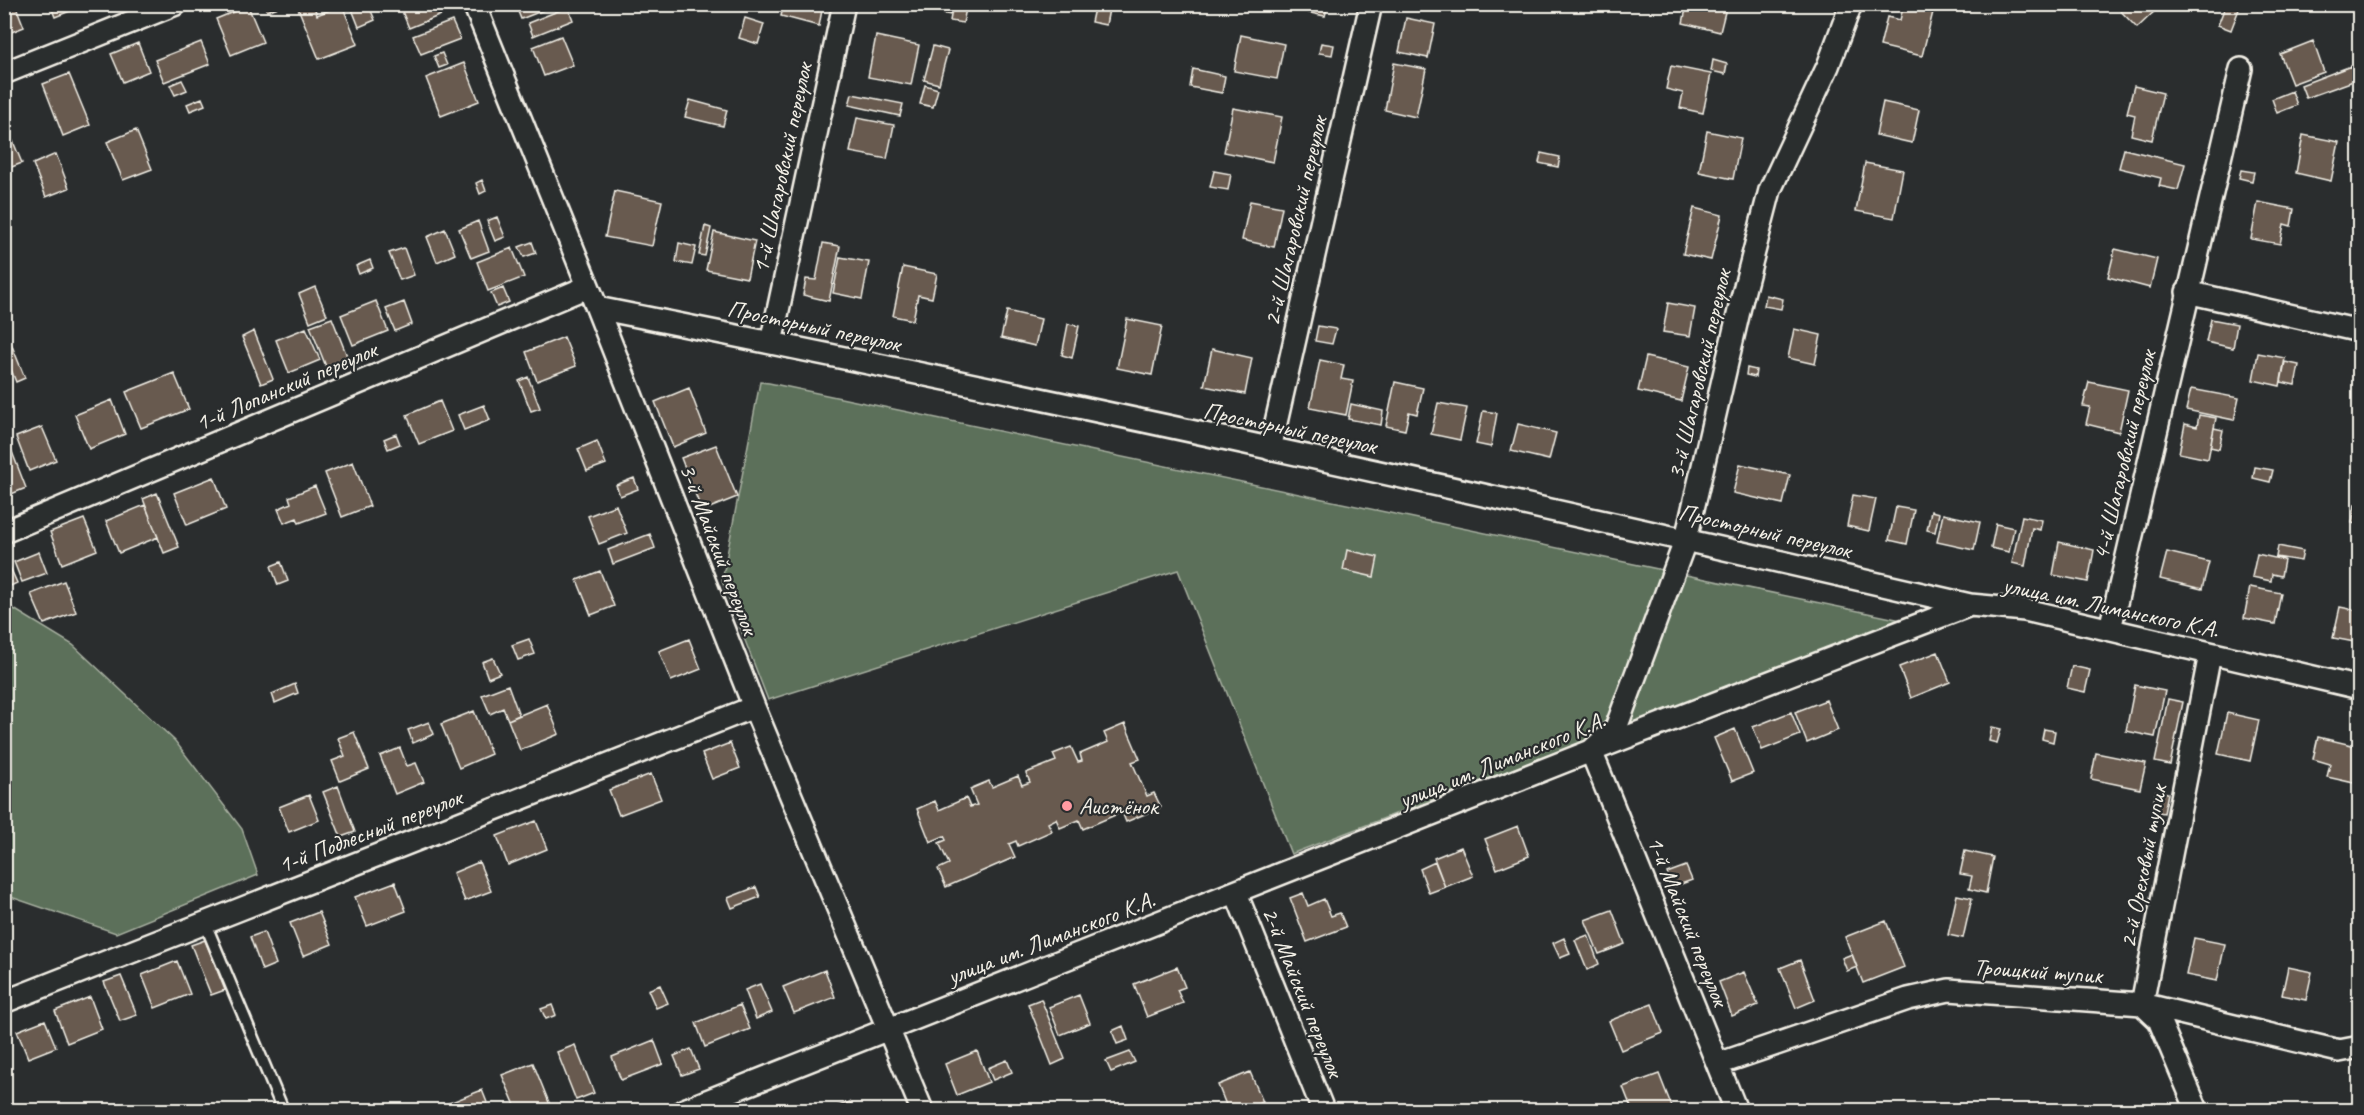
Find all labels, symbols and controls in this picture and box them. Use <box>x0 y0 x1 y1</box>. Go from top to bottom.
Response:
street label: 1-й Шагаровский переулок <box>745 58 819 276</box>
street label: 2-й Шагаровский переулок <box>1256 111 1334 329</box>
street label: 3-й Шагаровский переулок <box>1660 264 1738 482</box>
street label: Просторный переулок <box>725 293 905 359</box>
street label: 1-й Лопанский переулок <box>191 333 383 438</box>
street label: 4-й Шагаровский переулок <box>2085 345 2163 563</box>
street label: Просторный переулок <box>1201 395 1381 461</box>
street label: 3-й Майский переулок <box>673 459 766 641</box>
street label: Просторный переулок <box>1676 497 1856 566</box>
street label: улица им. Лиманского К.А. <box>1998 569 2222 645</box>
street label: улица им. Лиманского К.А. <box>1393 705 1610 816</box>
street label: 2-й Ореховый тупик <box>2112 780 2174 950</box>
street label: 1-й Подлесный переулок <box>274 781 468 880</box>
place label: Аистёнок <box>1079 791 1160 821</box>
marker: Аистёнок <box>1060 799 1074 813</box>
street label: 1-й Майский переулок <box>1640 832 1737 1012</box>
street label: улица им. Лиманского К.А. <box>941 885 1159 992</box>
street label: 2-й Майский переулок <box>1255 903 1352 1083</box>
street label: Троицкий тупик <box>1973 952 2106 991</box>

